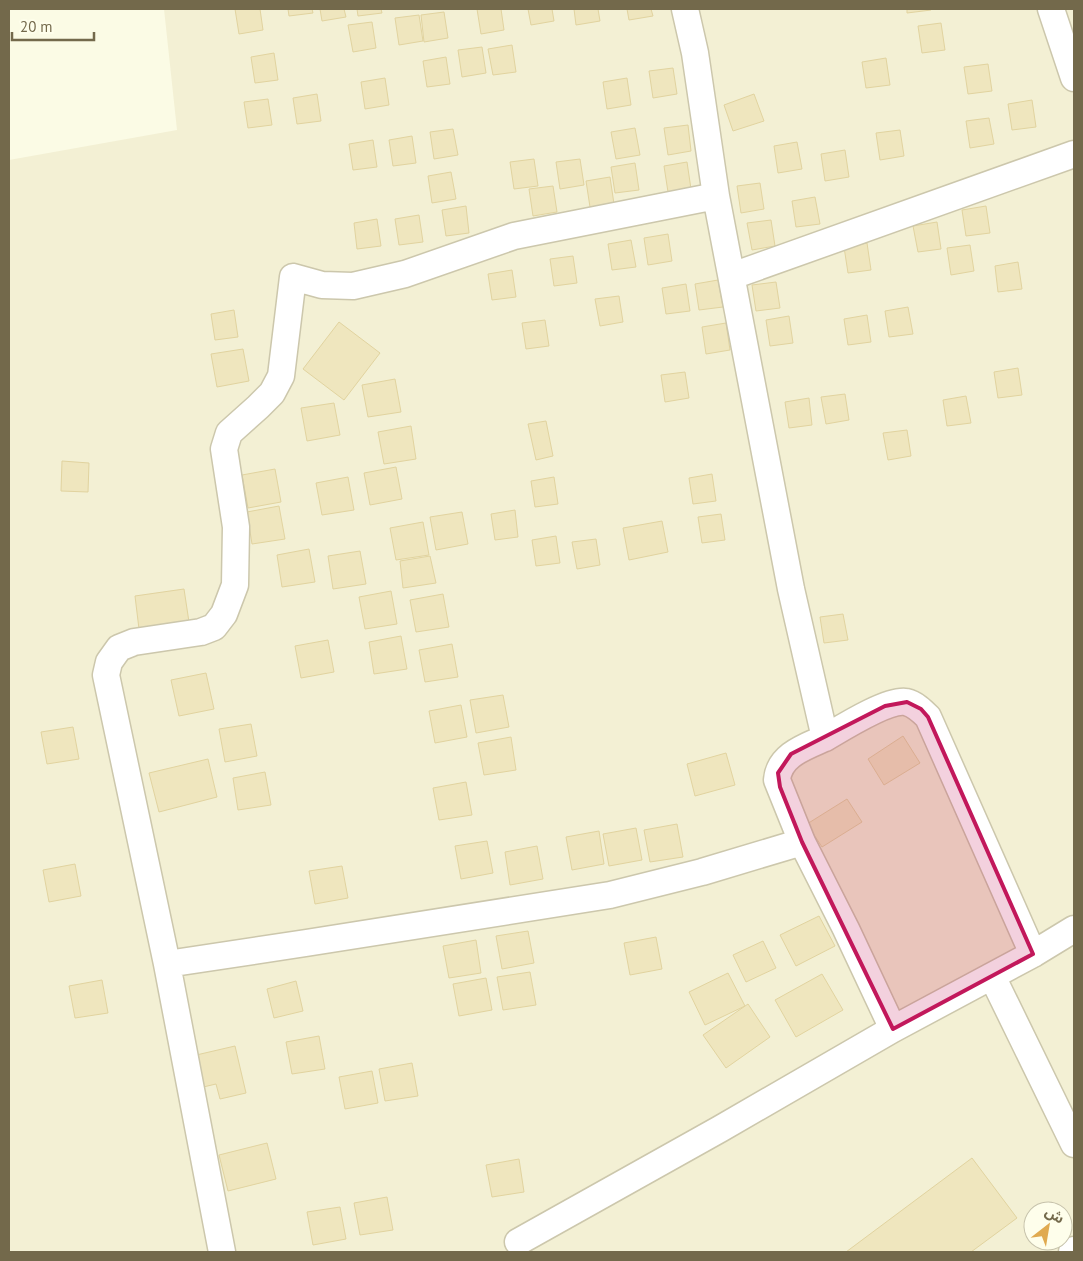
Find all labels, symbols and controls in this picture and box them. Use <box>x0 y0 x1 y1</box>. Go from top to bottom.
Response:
scale bar <box>12 10 95 42</box>
text: 20 m <box>20 17 53 36</box>
north arrow <box>1023 1201 1073 1251</box>
text: ش <box>1042 1202 1068 1228</box>

